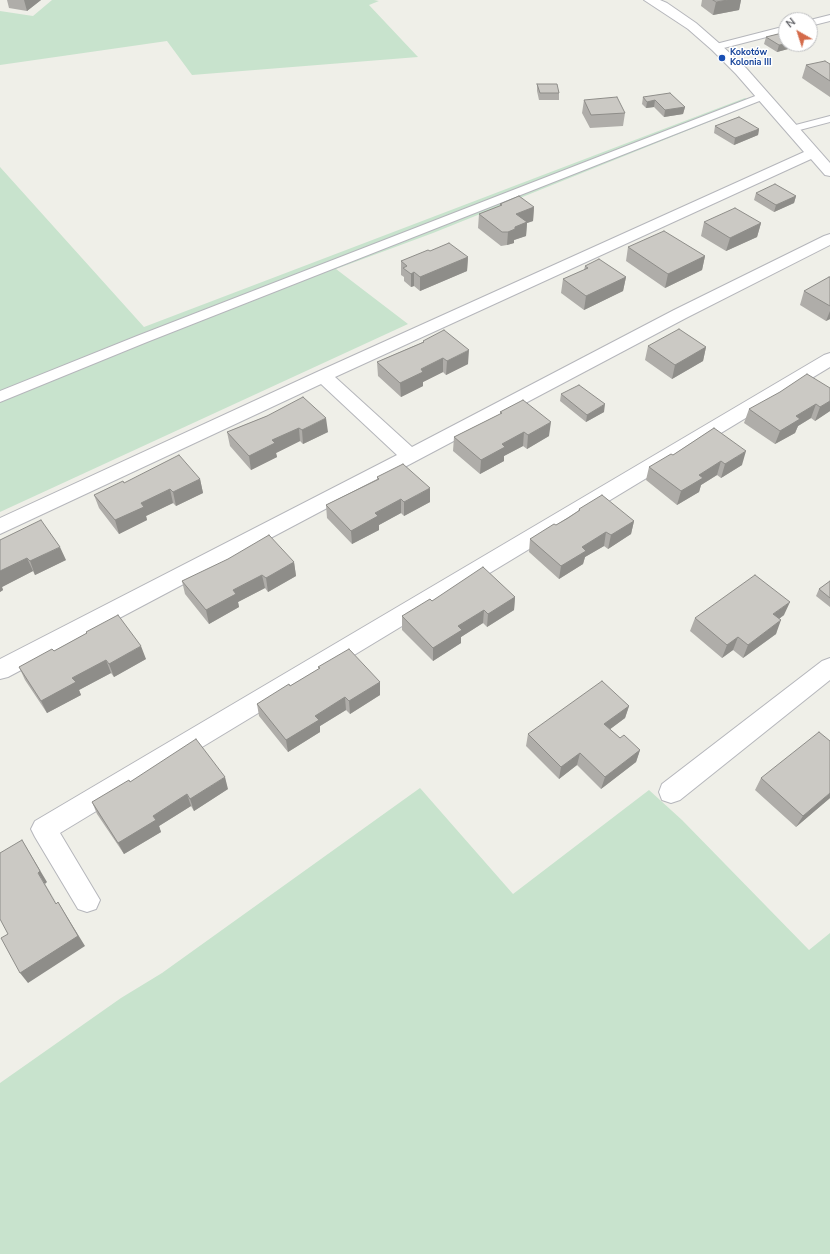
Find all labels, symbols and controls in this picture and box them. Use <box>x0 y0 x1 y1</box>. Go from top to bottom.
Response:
north arrow <box>778 12 818 52</box>
text: N <box>783 15 799 31</box>
place label: Kokotów Kolonia III <box>730 48 772 69</box>
marker: Kokotów Kolonia III <box>717 53 727 63</box>

